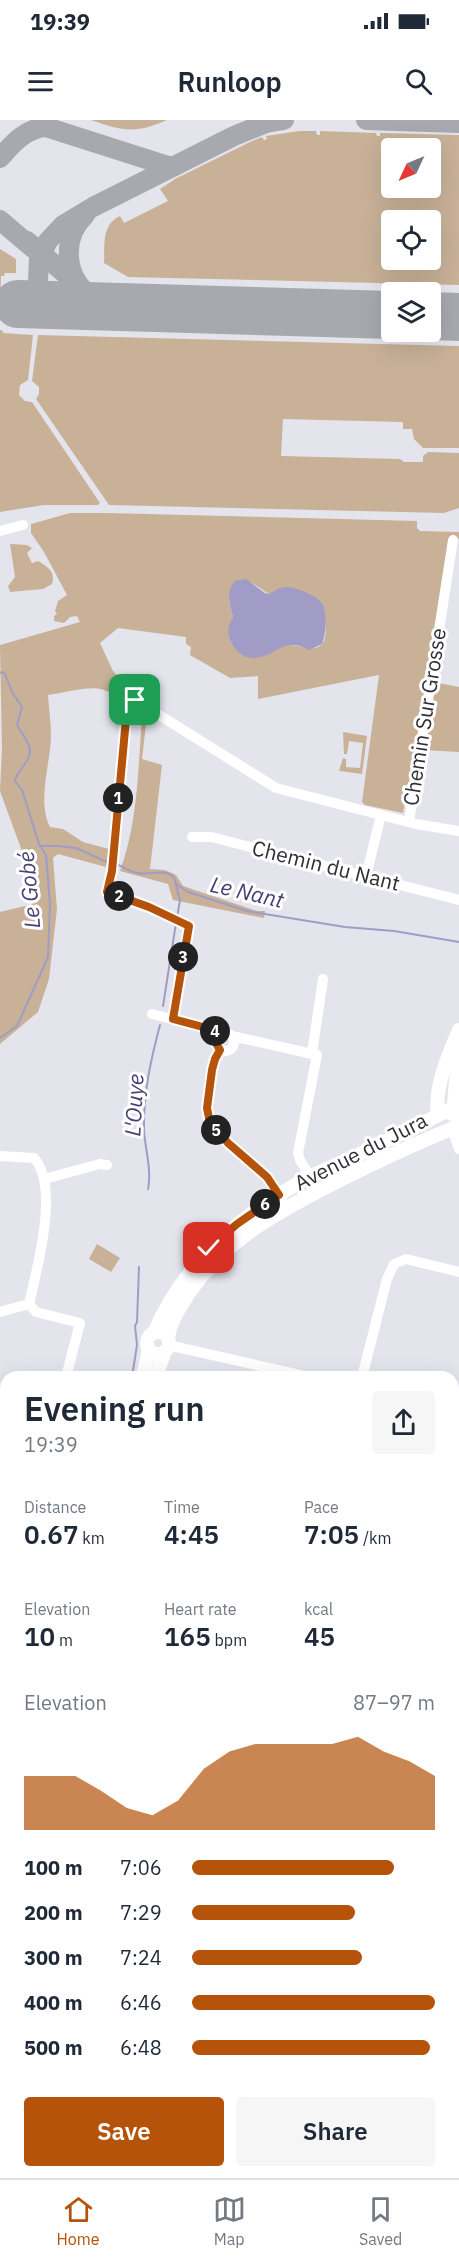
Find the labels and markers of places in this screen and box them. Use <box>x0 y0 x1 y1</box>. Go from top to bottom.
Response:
pin <box>109 674 160 725</box>
pin: 1 <box>103 783 133 813</box>
pin: 2 <box>104 881 134 911</box>
pin: 3 <box>168 942 198 972</box>
pin: 4 <box>200 1016 230 1046</box>
pin: 5 <box>201 1115 231 1145</box>
pin: 6 <box>250 1189 280 1219</box>
pin <box>183 1222 234 1273</box>

